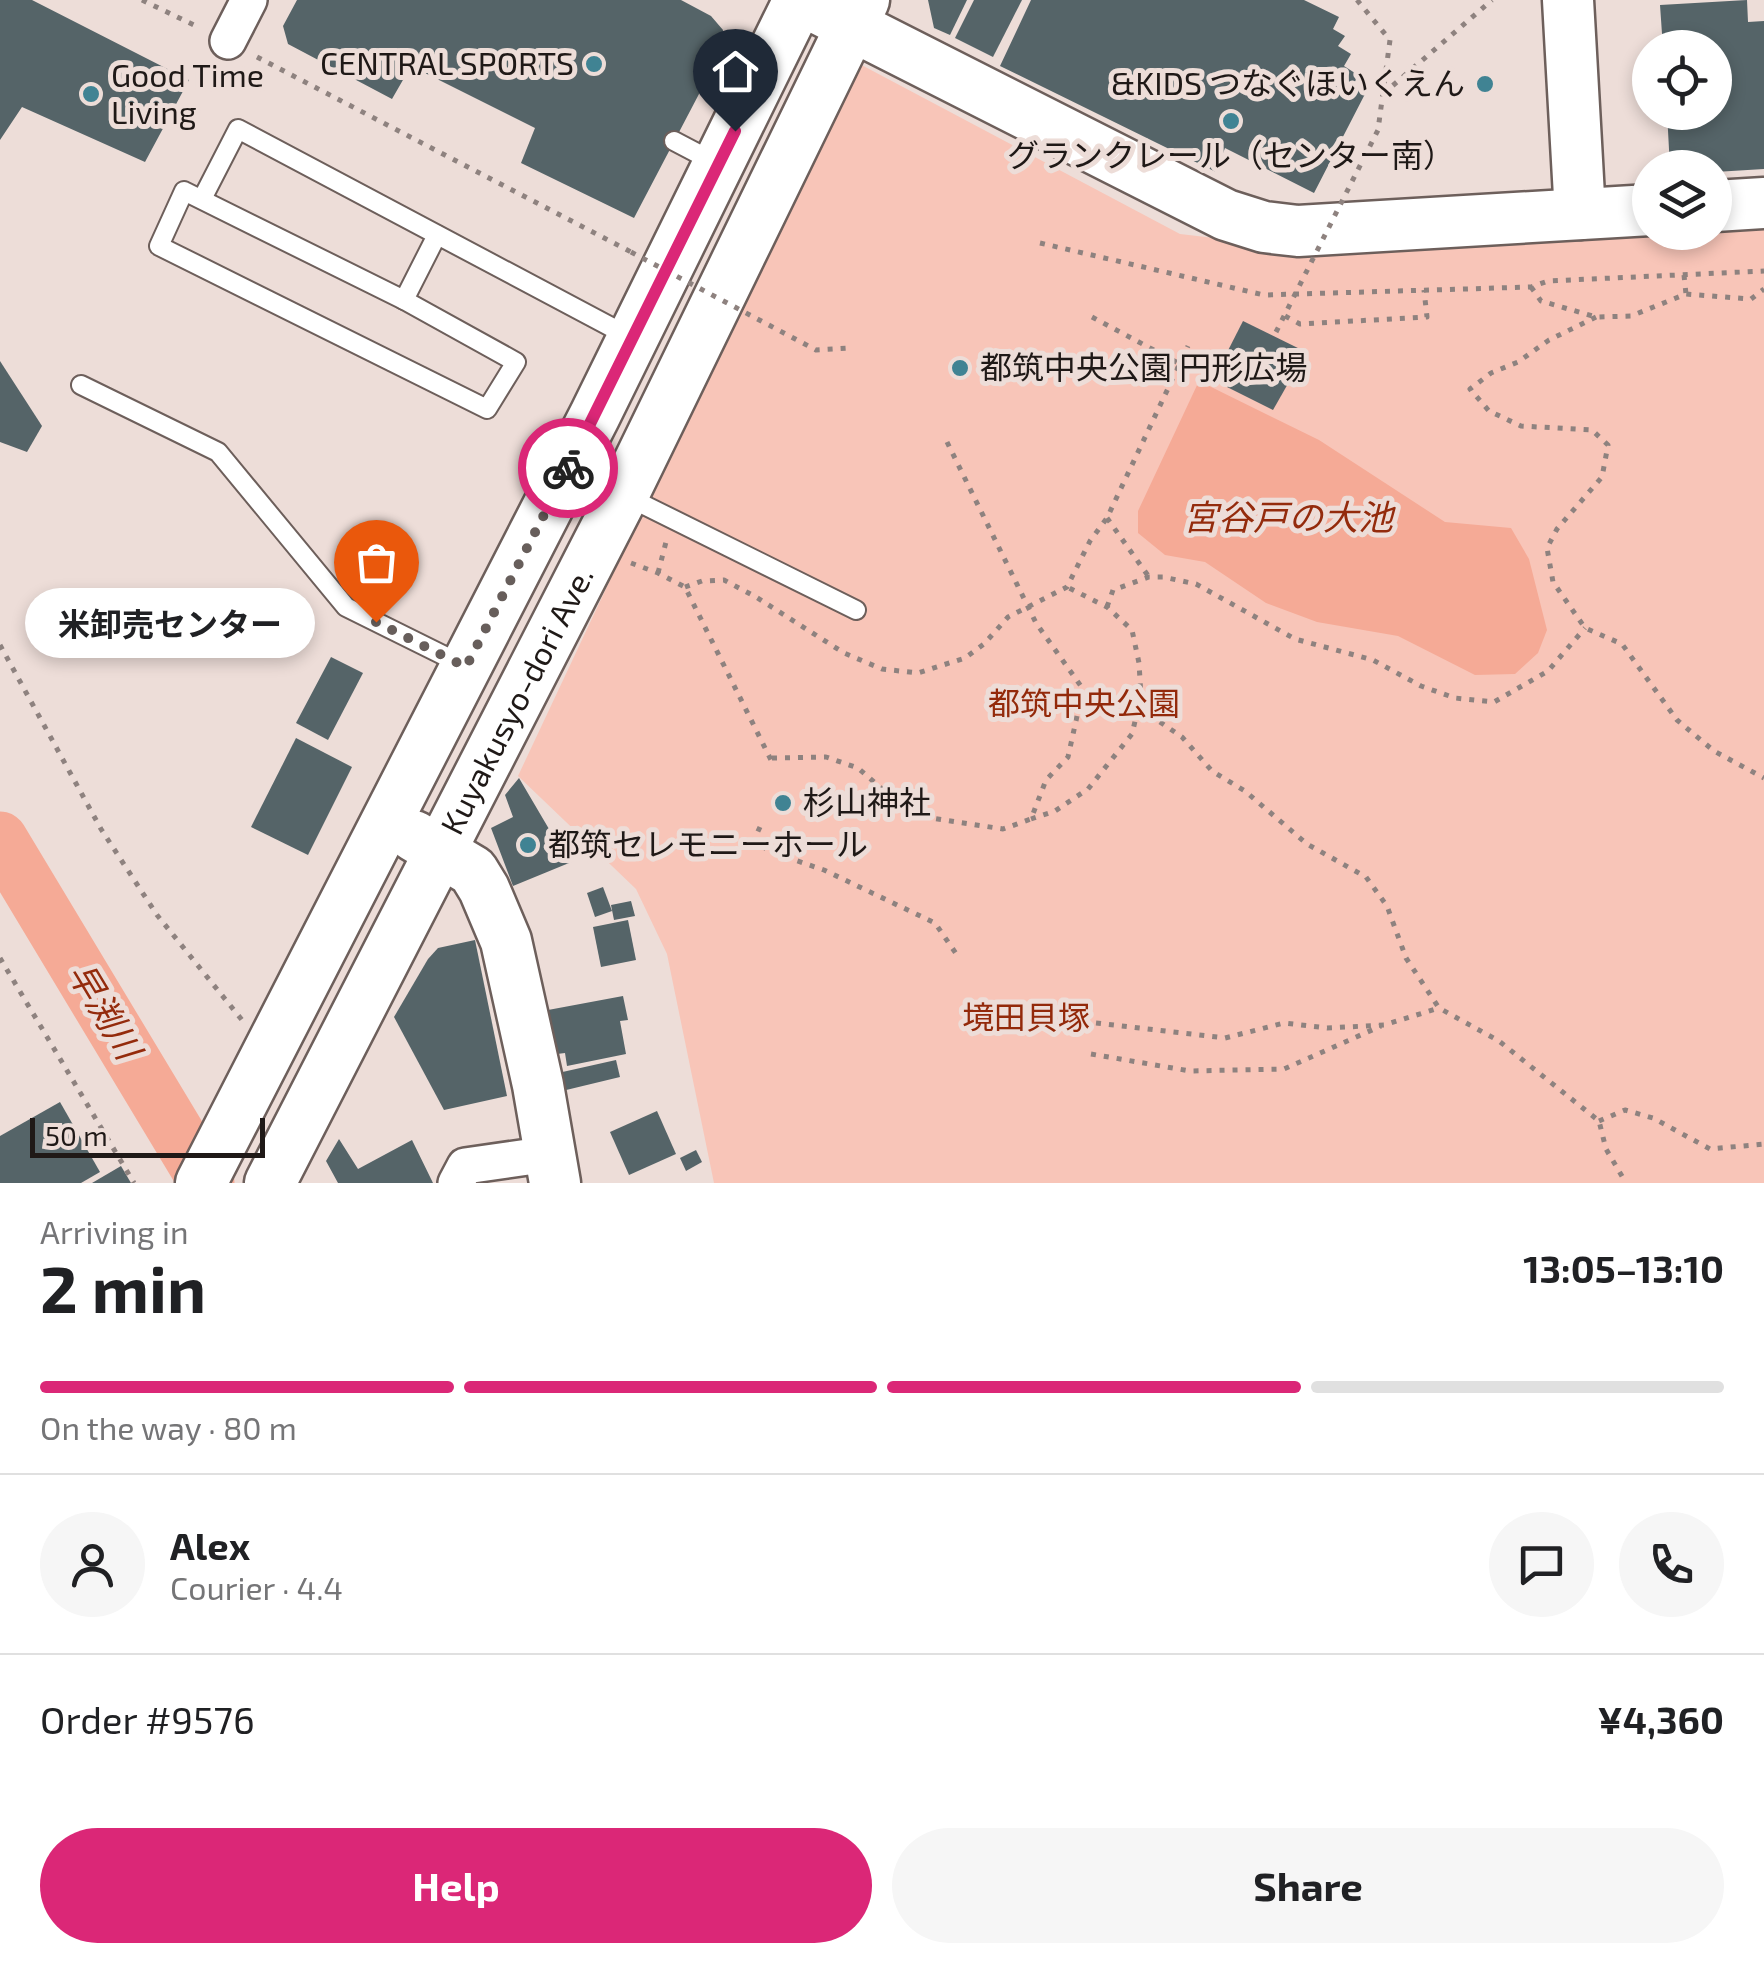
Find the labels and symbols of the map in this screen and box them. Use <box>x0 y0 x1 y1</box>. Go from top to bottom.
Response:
pin <box>693 29 778 132</box>
place label: CENTRAL SPORTS <box>320 43 574 81</box>
marker: CENTRAL SPORTS <box>583 53 605 75</box>
place label: Good Time Living <box>111 55 264 130</box>
place label: &KIDS つなぐほいくえん <box>1111 63 1465 101</box>
marker: &KIDS つなぐほいくえん <box>1474 73 1496 95</box>
marker: Good Time Living <box>80 83 102 105</box>
marker: グランクレール（センター南） <box>1220 110 1242 132</box>
place label: グランクレール（センター南） <box>1007 135 1455 173</box>
place label: 都筑中央公園 円形広場 <box>980 347 1307 385</box>
marker: 都筑中央公園 円形広場 <box>949 357 971 379</box>
courier <box>518 418 618 518</box>
water label: 宮谷戸の大池 <box>1183 495 1396 537</box>
pin <box>334 520 419 623</box>
street label: Kuyakusyo-dori Ave. <box>431 560 600 840</box>
callout: 米卸売センター <box>26 587 316 657</box>
park label: 都筑中央公園 <box>988 683 1180 721</box>
place label: 杉山神社 <box>803 782 931 820</box>
marker: 杉山神社 <box>772 792 794 814</box>
place label: 都筑セレモニーホール <box>548 824 868 862</box>
marker: 都筑セレモニーホール <box>517 834 539 856</box>
water label: 早渕川 <box>61 954 153 1069</box>
park label: 境田貝塚 <box>962 997 1090 1035</box>
scale bar <box>30 1113 265 1158</box>

